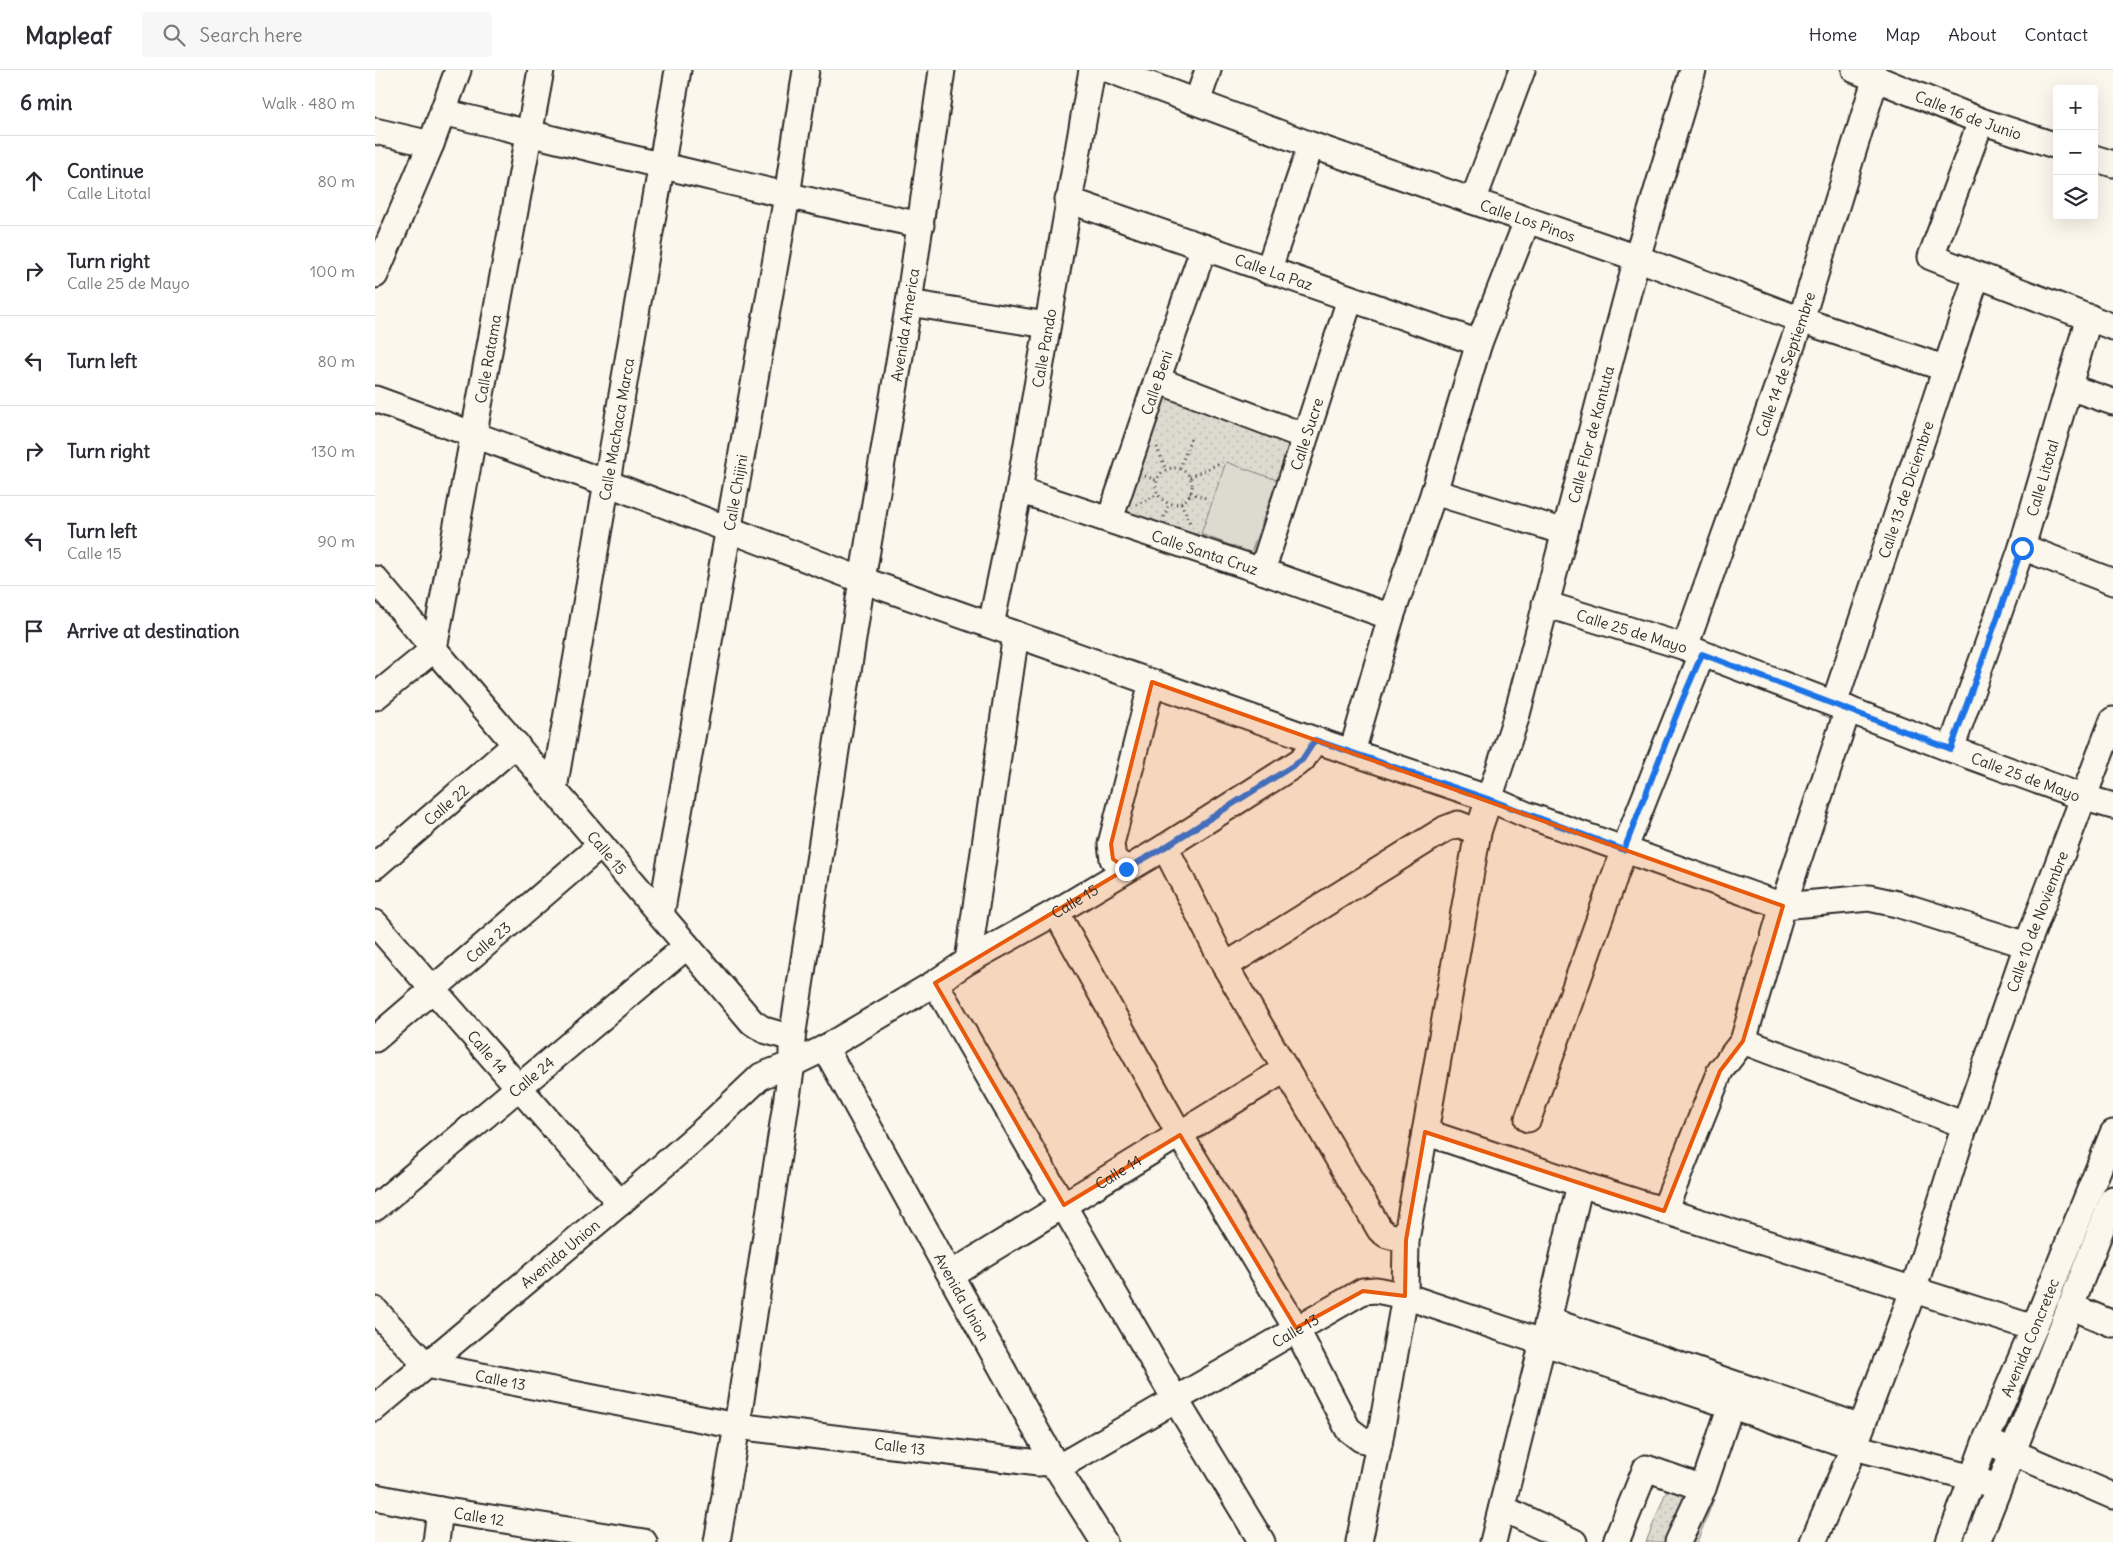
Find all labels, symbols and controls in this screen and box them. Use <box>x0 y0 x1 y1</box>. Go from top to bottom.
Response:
search box <box>142 12 492 57</box>
text: Mapleaf <box>25 20 112 50</box>
icon: search <box>160 21 188 49</box>
text: Search here <box>200 23 303 47</box>
text: Home <box>1809 23 1857 46</box>
text: Map <box>1885 23 1920 46</box>
text: About <box>1948 23 1996 46</box>
text: Contact <box>2024 23 2088 46</box>
map controls <box>2053 85 2098 220</box>
button: + <box>2053 85 2098 130</box>
street label: Calle 16 de Junio <box>1912 86 2024 143</box>
text: 6 min <box>20 89 72 116</box>
text: Walk · 480 m <box>262 93 355 113</box>
button: − <box>2053 130 2098 175</box>
text: Continue <box>67 159 144 183</box>
icon: ahead <box>20 167 48 195</box>
text: 80 m <box>317 171 355 191</box>
button: layers <box>2053 175 2098 220</box>
text: Calle Litotal <box>67 183 151 203</box>
street label: Calle Los Pinos <box>1477 195 1578 246</box>
text: Turn right <box>67 249 150 273</box>
street label: Calle La Paz <box>1232 249 1315 294</box>
icon: right <box>20 257 48 285</box>
text: 100 m <box>310 261 355 281</box>
street label: Avenida America <box>887 267 923 383</box>
text: Calle 25 de Mayo <box>67 273 190 293</box>
street label: Calle 14 de Septiembre <box>1751 289 1819 439</box>
street label: Calle Pando <box>1027 307 1060 389</box>
street label: Calle Ratama <box>471 313 505 405</box>
icon: left <box>20 347 48 375</box>
street label: Calle Beni <box>1136 348 1176 417</box>
text: Turn left <box>67 349 137 373</box>
text: 80 m <box>317 351 355 371</box>
street label: Calle Machaca Marca <box>594 356 638 502</box>
street label: Calle Flor de Kantuta <box>1563 363 1618 505</box>
street label: Calle Sucre <box>1286 395 1327 473</box>
street label: Calle 13 de Diciembre <box>1874 418 1937 561</box>
icon: right <box>20 437 48 465</box>
street label: Calle Litotal <box>2022 438 2062 518</box>
text: Turn right <box>67 439 150 463</box>
text: 130 m <box>311 441 355 461</box>
street label: Calle Chijini <box>719 453 751 532</box>
text: Turn left <box>67 519 137 543</box>
street label: Calle Santa Cruz <box>1149 525 1261 579</box>
icon: left <box>20 527 48 555</box>
text: 90 m <box>317 531 355 551</box>
route start <box>2011 537 2034 560</box>
text: Calle 15 <box>67 543 122 563</box>
street label: Calle 25 de Mayo <box>1574 605 1690 657</box>
icon: arrive <box>20 617 48 645</box>
text: Arrive at destination <box>67 619 240 643</box>
street label: Calle 25 de Mayo <box>1968 748 2083 805</box>
street label: Calle 22 <box>420 780 472 829</box>
street label: Calle 15 <box>583 827 631 878</box>
street label: Calle 10 de Noviembre <box>2002 848 2072 995</box>
route end <box>1115 858 1138 881</box>
street label: Calle 15 <box>1048 880 1101 922</box>
street label: Calle 23 <box>462 917 515 967</box>
street label: Calle 14 <box>464 1026 512 1078</box>
street label: Calle 24 <box>505 1052 558 1101</box>
street label: Calle 14 <box>1091 1150 1145 1193</box>
street label: Avenida Union <box>516 1215 603 1292</box>
street label: Avenida Union <box>930 1249 994 1344</box>
street label: Avenida Concretec <box>1996 1275 2063 1400</box>
street label: Calle 13 <box>1268 1309 1322 1351</box>
street label: Calle 13 <box>474 1365 528 1394</box>
street label: Calle 13 <box>873 1433 926 1459</box>
street label: Calle 12 <box>453 1503 506 1529</box>

